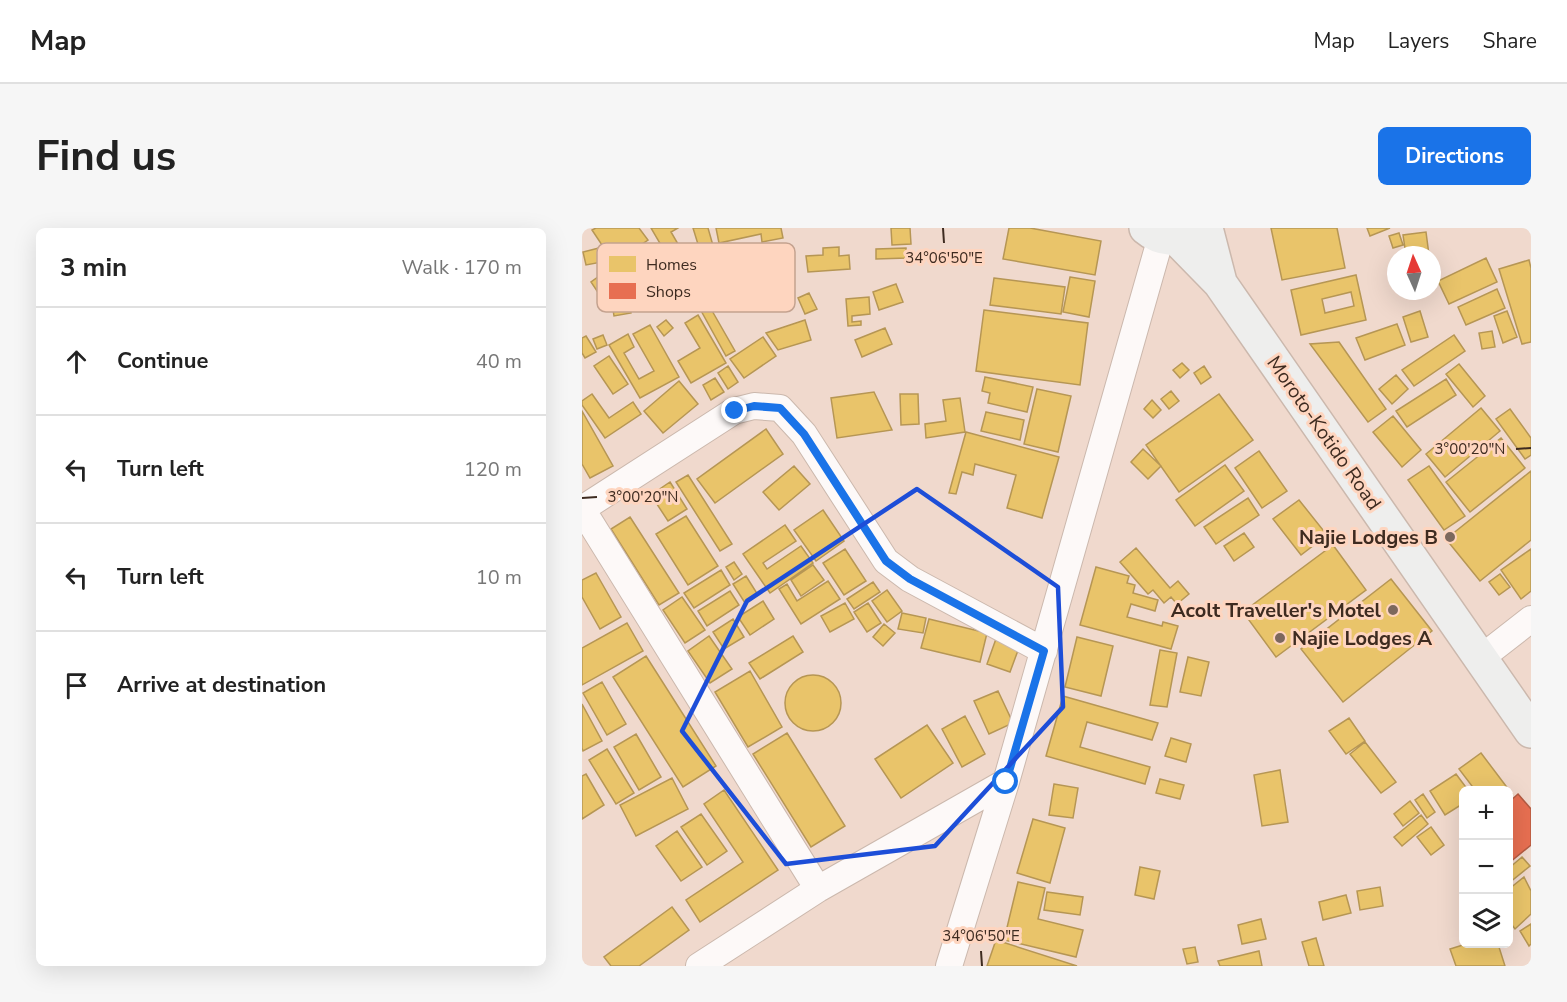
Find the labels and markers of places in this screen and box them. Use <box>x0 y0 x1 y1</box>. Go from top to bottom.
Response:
place label: Najie Lodges B <box>1299 524 1438 551</box>
marker: Najie Lodges B <box>1443 530 1457 544</box>
place label: Acolt Traveller's Motel <box>1171 597 1382 624</box>
marker: Acolt Traveller's Motel <box>1386 603 1400 617</box>
place label: Najie Lodges A <box>1292 625 1432 652</box>
marker: Najie Lodges A <box>1273 631 1287 645</box>

